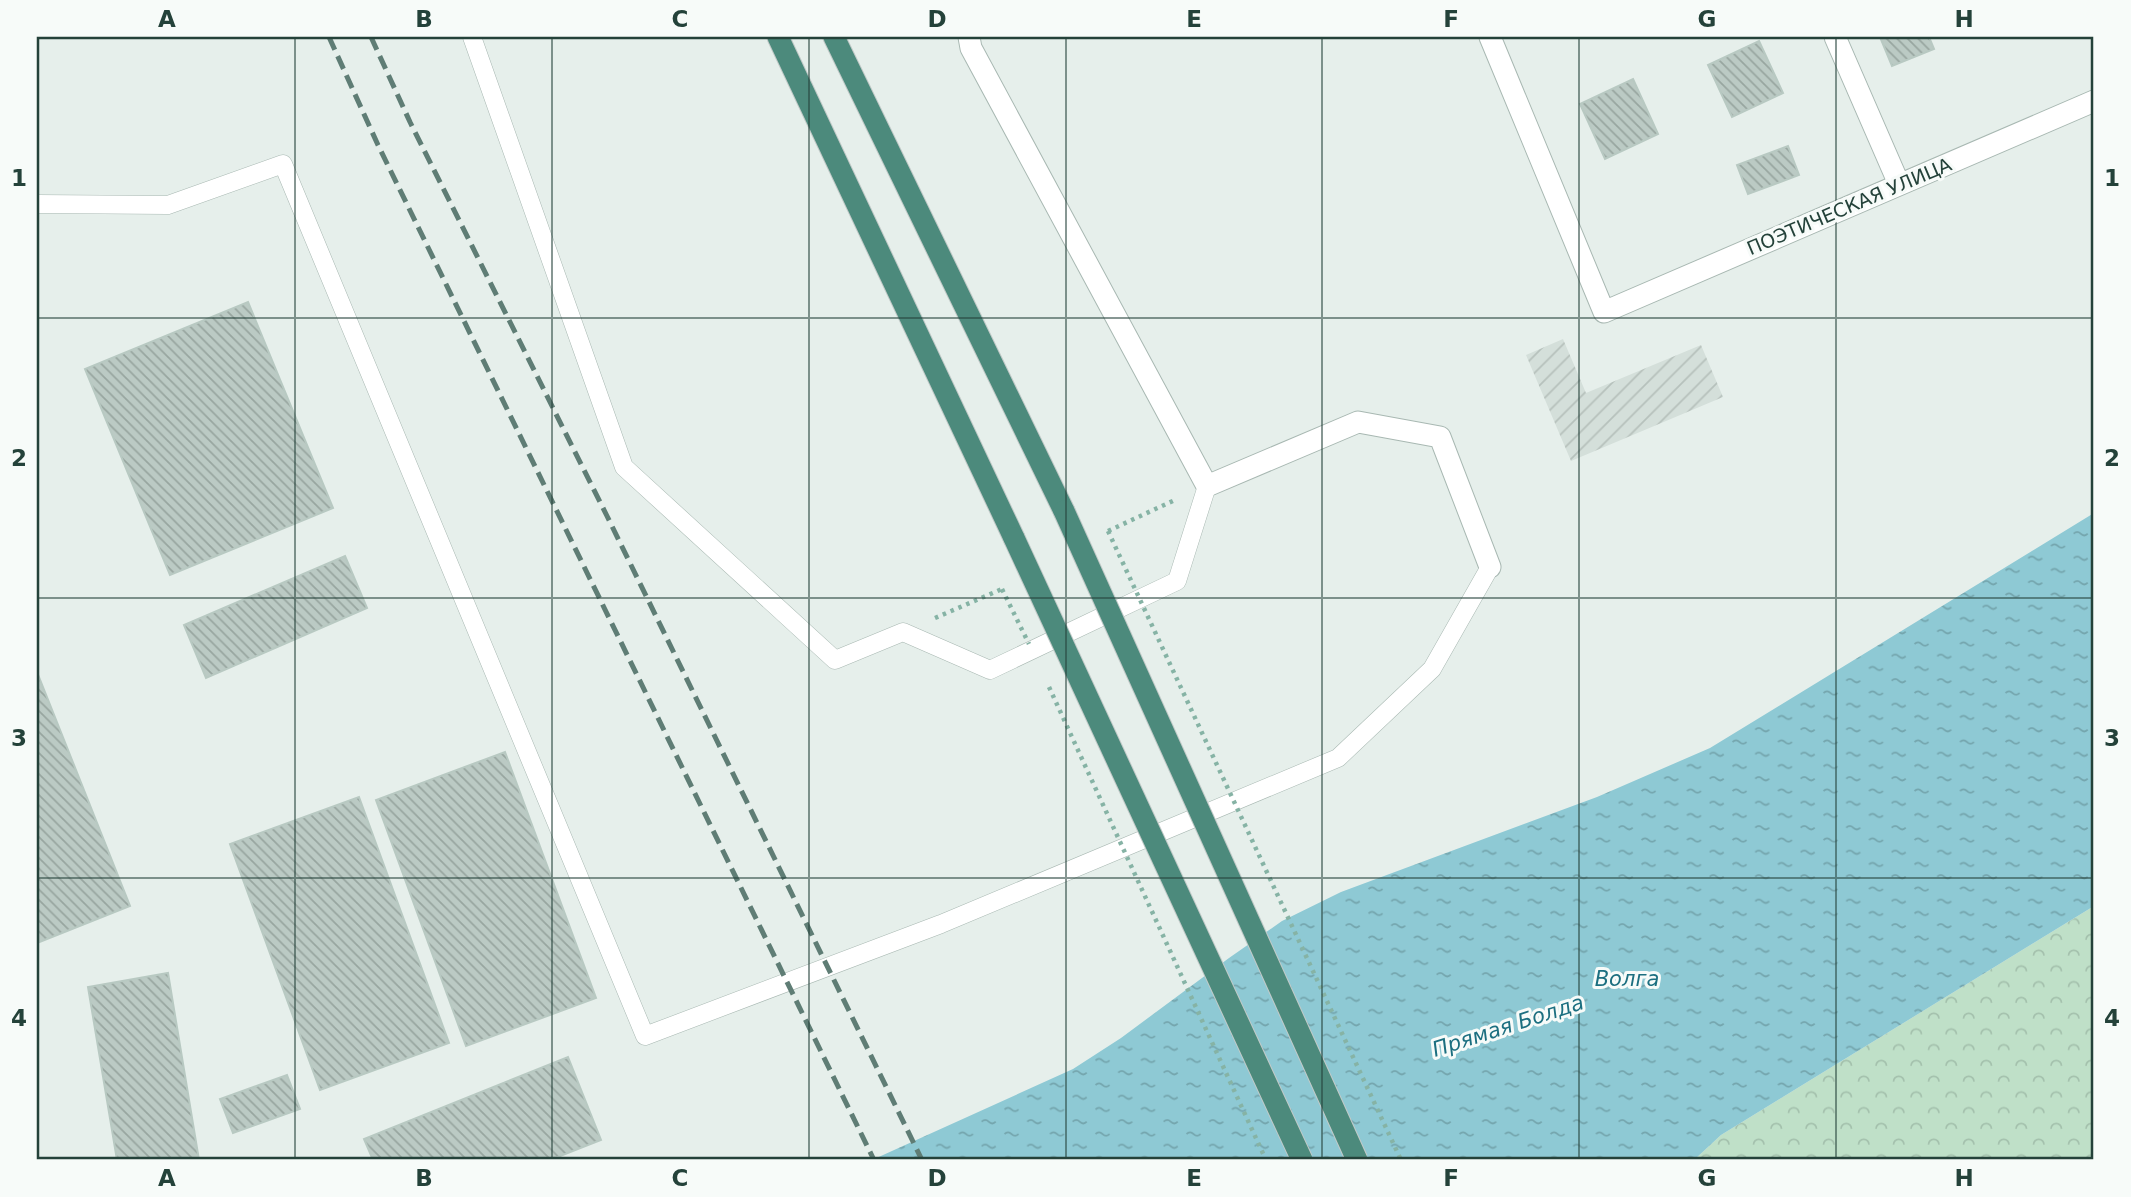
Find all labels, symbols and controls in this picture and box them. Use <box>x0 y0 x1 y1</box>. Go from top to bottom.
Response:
text: A <box>158 6 176 32</box>
text: B <box>415 6 433 32</box>
text: C <box>672 6 688 32</box>
text: D <box>927 6 947 32</box>
text: E <box>1186 6 1202 32</box>
text: F <box>1443 6 1459 32</box>
text: G <box>1698 6 1716 32</box>
text: H <box>1954 6 1974 32</box>
street label: ПОЭТИЧЕСКАЯ УЛИЦА <box>1743 153 1955 259</box>
text: 1 <box>11 165 27 191</box>
text: 1 <box>2104 165 2120 191</box>
text: 2 <box>11 445 27 471</box>
text: 2 <box>2104 445 2120 471</box>
text: 3 <box>11 725 27 751</box>
text: 3 <box>2104 725 2120 751</box>
water label: Волга <box>1595 967 1659 991</box>
water label: Прямая Болда <box>1429 990 1587 1062</box>
text: 4 <box>11 1005 27 1031</box>
text: 4 <box>2104 1005 2120 1031</box>
text: A <box>158 1165 176 1191</box>
text: B <box>415 1165 433 1191</box>
text: C <box>672 1165 688 1191</box>
text: D <box>927 1165 947 1191</box>
text: E <box>1186 1165 1202 1191</box>
text: F <box>1443 1165 1459 1191</box>
text: G <box>1698 1165 1716 1191</box>
text: H <box>1954 1165 1974 1191</box>

